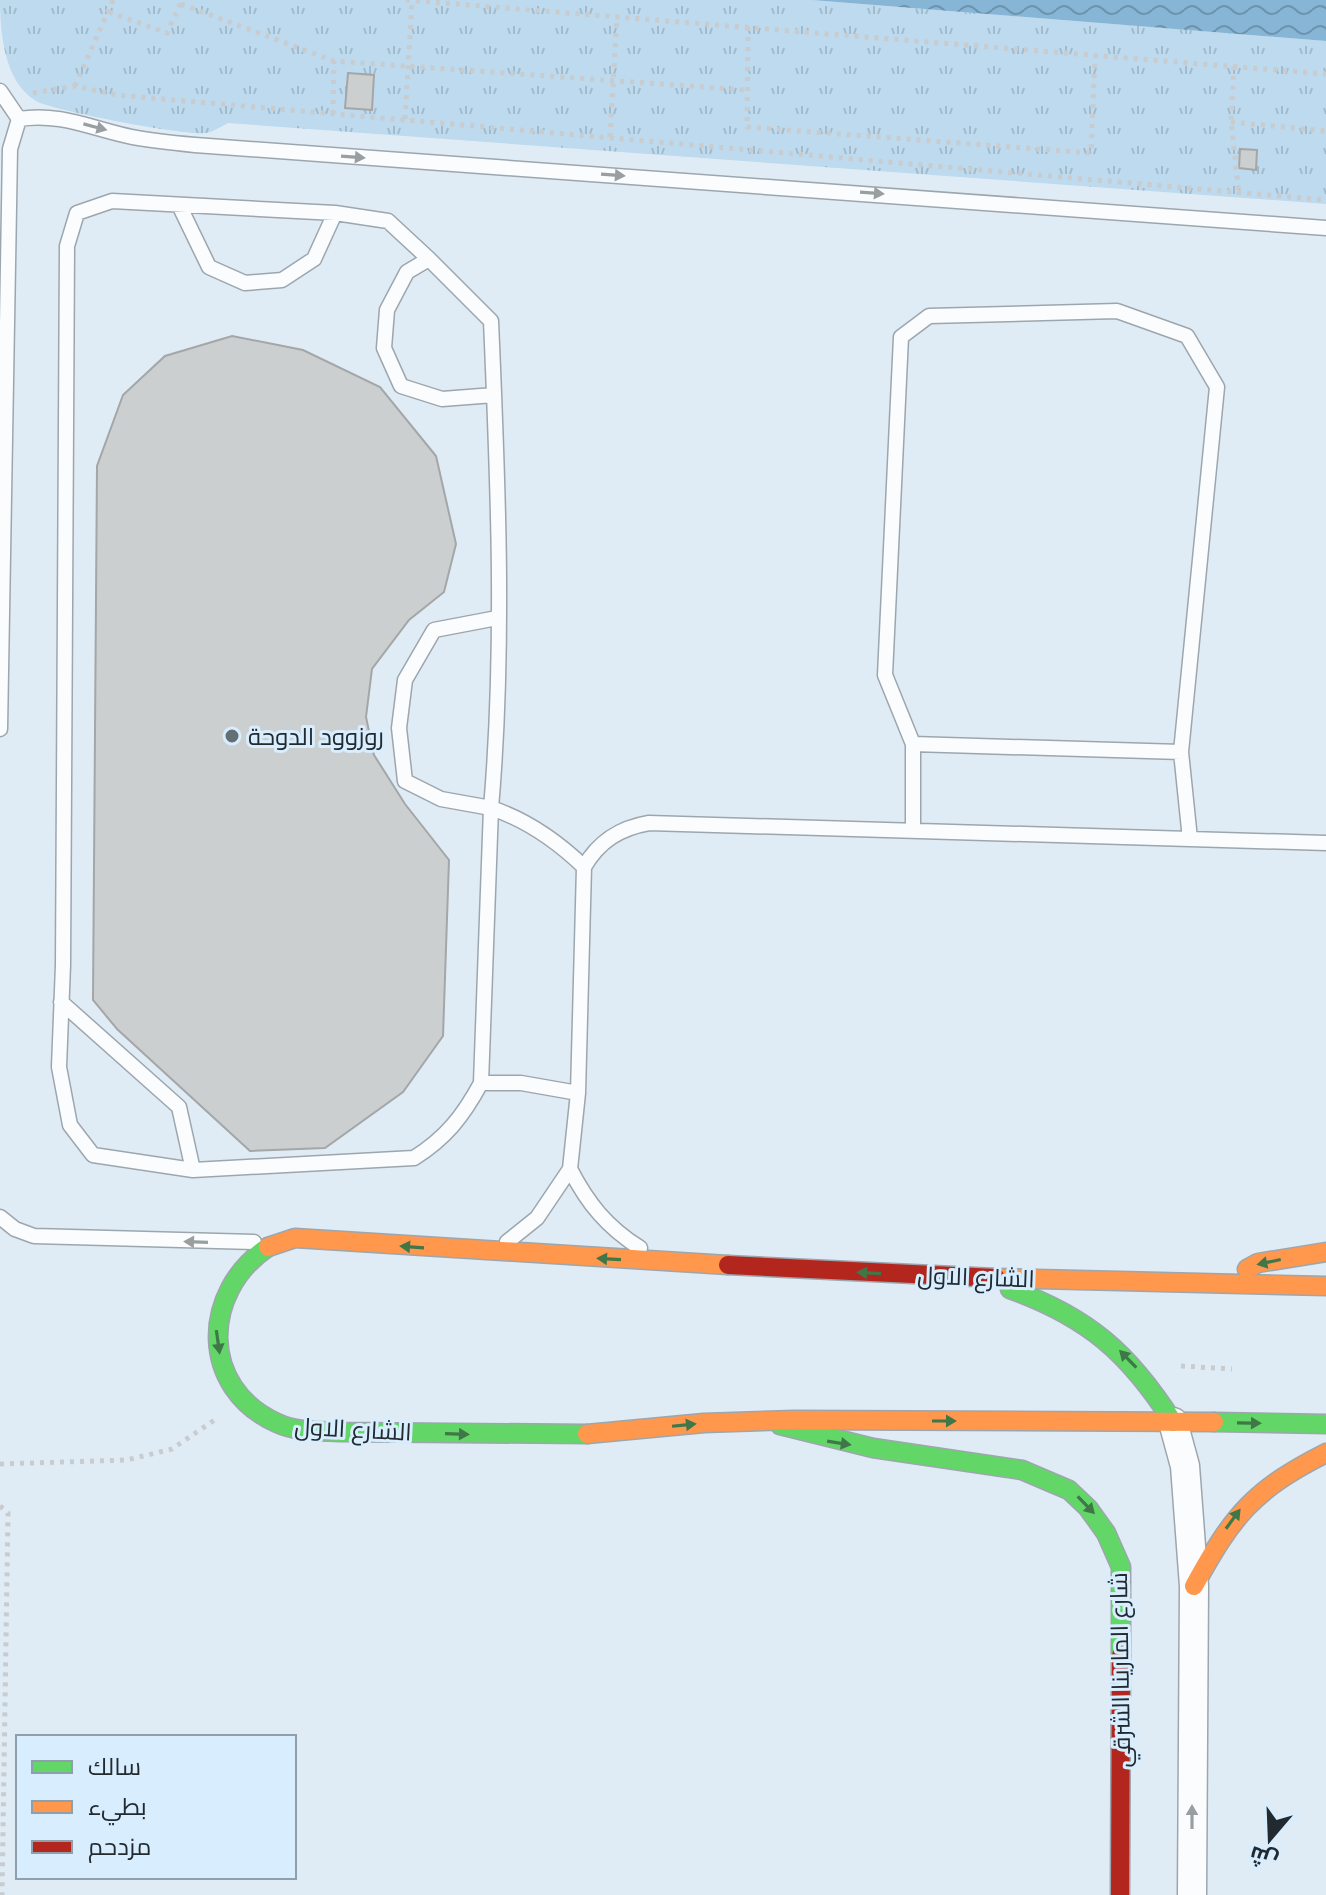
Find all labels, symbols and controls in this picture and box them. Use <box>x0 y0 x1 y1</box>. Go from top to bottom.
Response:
one-way arrow <box>83 122 108 134</box>
one-way arrow <box>341 151 366 164</box>
one-way arrow <box>600 169 625 182</box>
one-way arrow <box>860 187 885 200</box>
place label: روزوود الدوحة <box>248 721 384 752</box>
marker: روزوود الدوحة <box>223 727 241 745</box>
one-way arrow <box>183 1235 209 1248</box>
one-way arrow <box>399 1240 424 1253</box>
one-way arrow <box>596 1253 621 1266</box>
one-way arrow <box>1257 1256 1282 1268</box>
street label: الشارع الاول <box>917 1259 1035 1296</box>
one-way arrow <box>856 1266 881 1279</box>
one-way arrow <box>211 1330 224 1355</box>
one-way arrow <box>1120 1350 1138 1369</box>
street label: الشارع الاول <box>293 1410 412 1449</box>
one-way arrow <box>932 1414 957 1427</box>
one-way arrow <box>1237 1417 1262 1429</box>
one-way arrow <box>672 1419 697 1432</box>
one-way arrow <box>445 1427 470 1440</box>
one-way arrow <box>827 1437 852 1449</box>
one-way arrow <box>1076 1495 1094 1514</box>
one-way arrow <box>1225 1508 1240 1529</box>
street label: شارع المارينا الشرقي <box>1103 1572 1141 1768</box>
legend <box>16 1735 296 1879</box>
text: سالك <box>88 1751 141 1782</box>
text: بطيء <box>88 1791 147 1826</box>
north arrow <box>1230 1799 1310 1879</box>
one-way arrow <box>1186 1804 1198 1829</box>
text: مزدحم <box>88 1831 151 1863</box>
text: ش <box>1246 1840 1281 1876</box>

